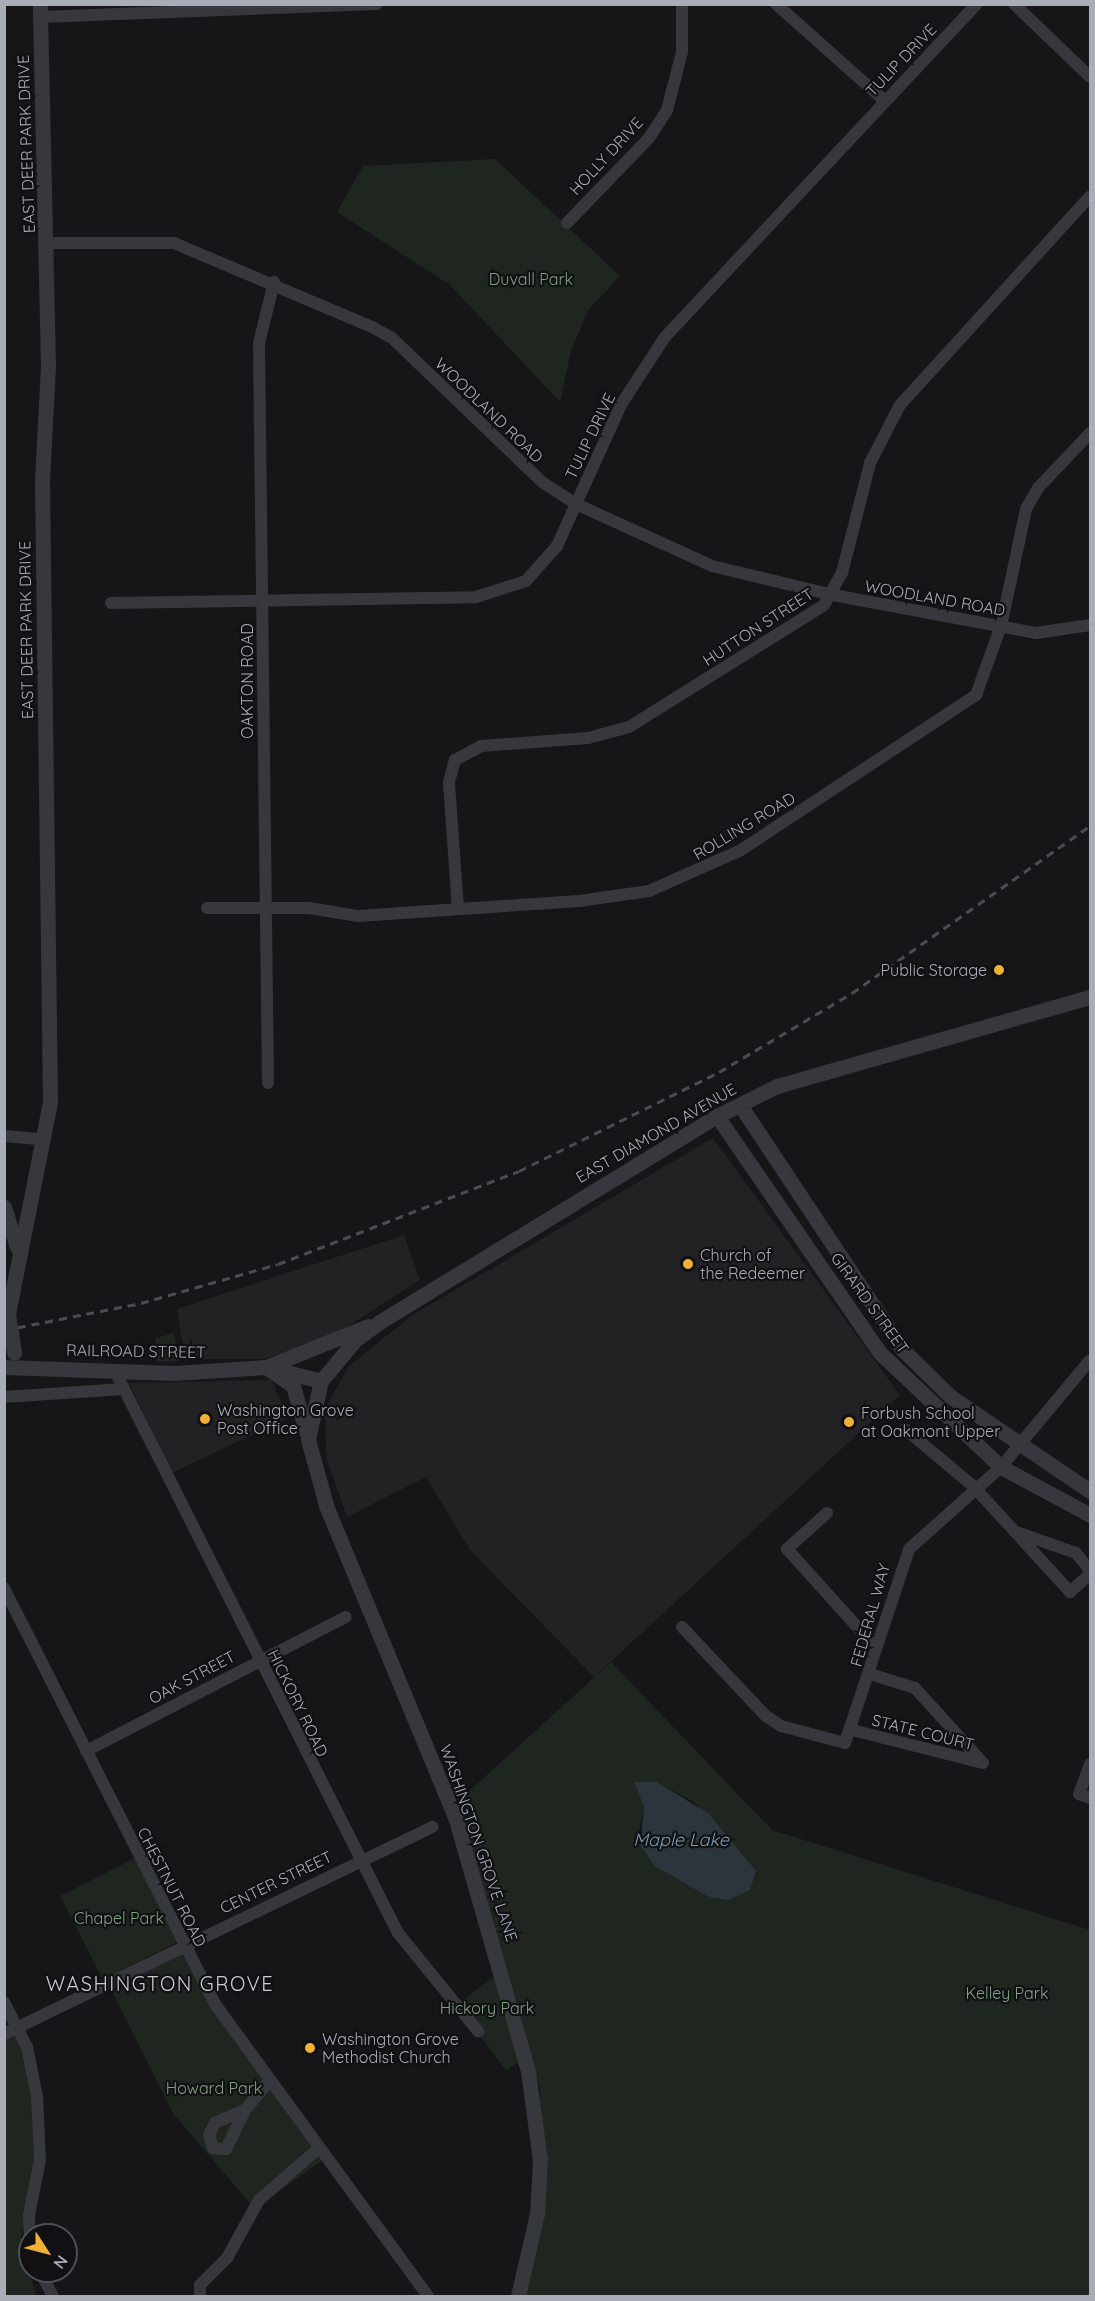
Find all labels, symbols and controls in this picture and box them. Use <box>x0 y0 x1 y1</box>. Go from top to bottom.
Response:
street label: TULIP DRIVE <box>862 20 940 100</box>
street label: EAST DEER PARK DRIVE <box>13 55 39 233</box>
street label: HOLLY DRIVE <box>565 113 647 199</box>
park label: Duvall Park <box>489 269 573 289</box>
street label: WOODLAND ROAD <box>431 354 547 466</box>
street label: TULIP DRIVE <box>561 390 619 482</box>
street label: EAST DEER PARK DRIVE <box>15 541 37 719</box>
street label: WOODLAND ROAD <box>863 576 1007 620</box>
street label: HUTTON STREET <box>699 584 817 670</box>
street label: OAKTON ROAD <box>237 623 257 739</box>
street label: ROLLING ROAD <box>690 788 798 864</box>
place label: Public Storage <box>881 960 987 980</box>
marker: Public Storage <box>992 963 1006 977</box>
street label: EAST DIAMOND AVENUE <box>572 1079 740 1187</box>
place label: Church of the Redeemer <box>700 1245 805 1283</box>
street label: GIRARD STREET <box>827 1249 913 1357</box>
marker: Church of the Redeemer <box>681 1257 695 1271</box>
street label: RAILROAD STREET <box>66 1340 206 1362</box>
place label: Washington Grove Post Office <box>217 1400 354 1438</box>
place label: Forbush School at Oakmont Upper <box>861 1403 1000 1441</box>
marker: Washington Grove Post Office <box>198 1412 212 1426</box>
marker: Forbush School at Oakmont Upper <box>842 1415 856 1429</box>
street label: FEDERAL WAY <box>846 1561 894 1669</box>
street label: OAK STREET <box>146 1646 238 1708</box>
street label: HICKORY ROAD <box>264 1646 332 1760</box>
street label: STATE COURT <box>870 1710 976 1754</box>
street label: WASHINGTON GROVE LANE <box>436 1742 522 1944</box>
street label: CHESTNUT ROAD <box>134 1824 210 1950</box>
water label: Maple Lake <box>633 1829 729 1851</box>
street label: CENTER STREET <box>217 1847 335 1917</box>
park label: Chapel Park <box>74 1908 164 1928</box>
district label: WASHINGTON GROVE <box>46 1971 274 1995</box>
park label: Kelley Park <box>966 1983 1048 2003</box>
park label: Hickory Park <box>440 1998 534 2018</box>
place label: Washington Grove Methodist Church <box>322 2029 459 2067</box>
marker: Washington Grove Methodist Church <box>303 2041 317 2055</box>
park label: Howard Park <box>166 2078 262 2098</box>
north arrow <box>18 2223 78 2283</box>
text: N <box>49 2252 72 2273</box>

